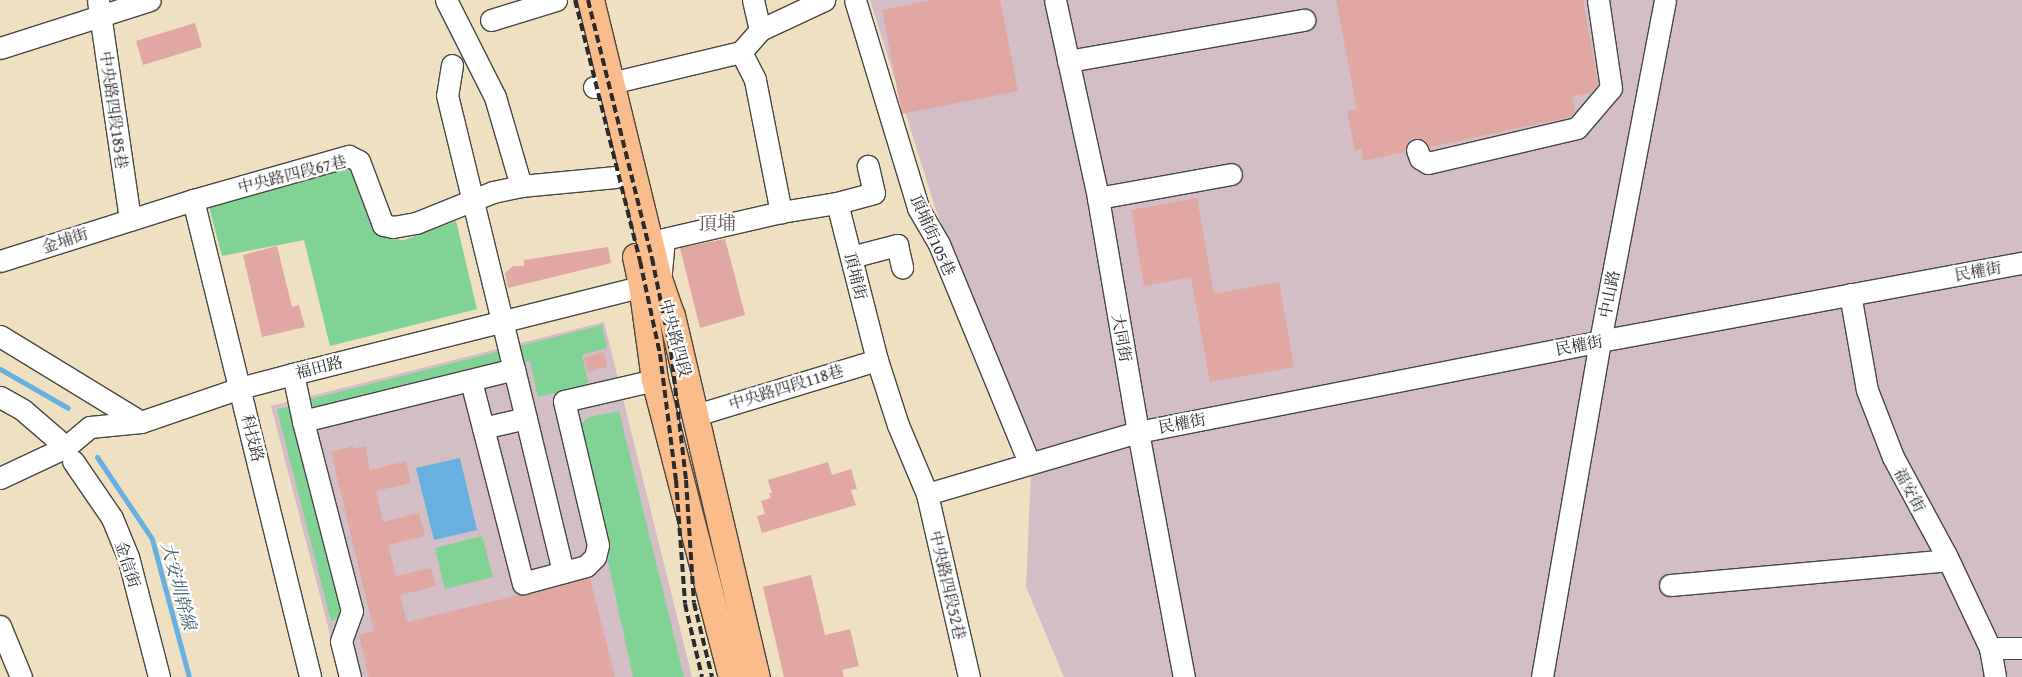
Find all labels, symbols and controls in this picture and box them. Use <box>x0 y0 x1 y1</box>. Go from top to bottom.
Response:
street label: 中央路四段185巷 <box>96 50 132 170</box>
street label: 中央路四段67巷 <box>236 151 348 197</box>
street label: 頂埔街105巷 <box>907 191 959 279</box>
district label: 頂埔 <box>698 213 736 235</box>
street label: 金埔街 <box>39 223 91 257</box>
street label: 頂埔街 <box>841 250 871 302</box>
street label: 民權街 <box>1953 257 2003 285</box>
street label: 中山路 <box>1595 269 1623 319</box>
street label: 中央路四段 <box>656 297 696 379</box>
street label: 大同街 <box>1108 313 1136 363</box>
street label: 民權街 <box>1554 331 1604 359</box>
street label: 福田路 <box>293 352 345 382</box>
street label: 中央路四段118巷 <box>726 360 846 414</box>
street label: 民權街 <box>1157 409 1207 437</box>
street label: 科技路 <box>238 412 268 464</box>
street label: 福安街 <box>1890 464 1930 516</box>
street label: 中央路四段52巷 <box>926 529 970 641</box>
street label: 金信街 <box>111 538 145 590</box>
water label: 大安圳幹線 <box>156 540 200 632</box>

